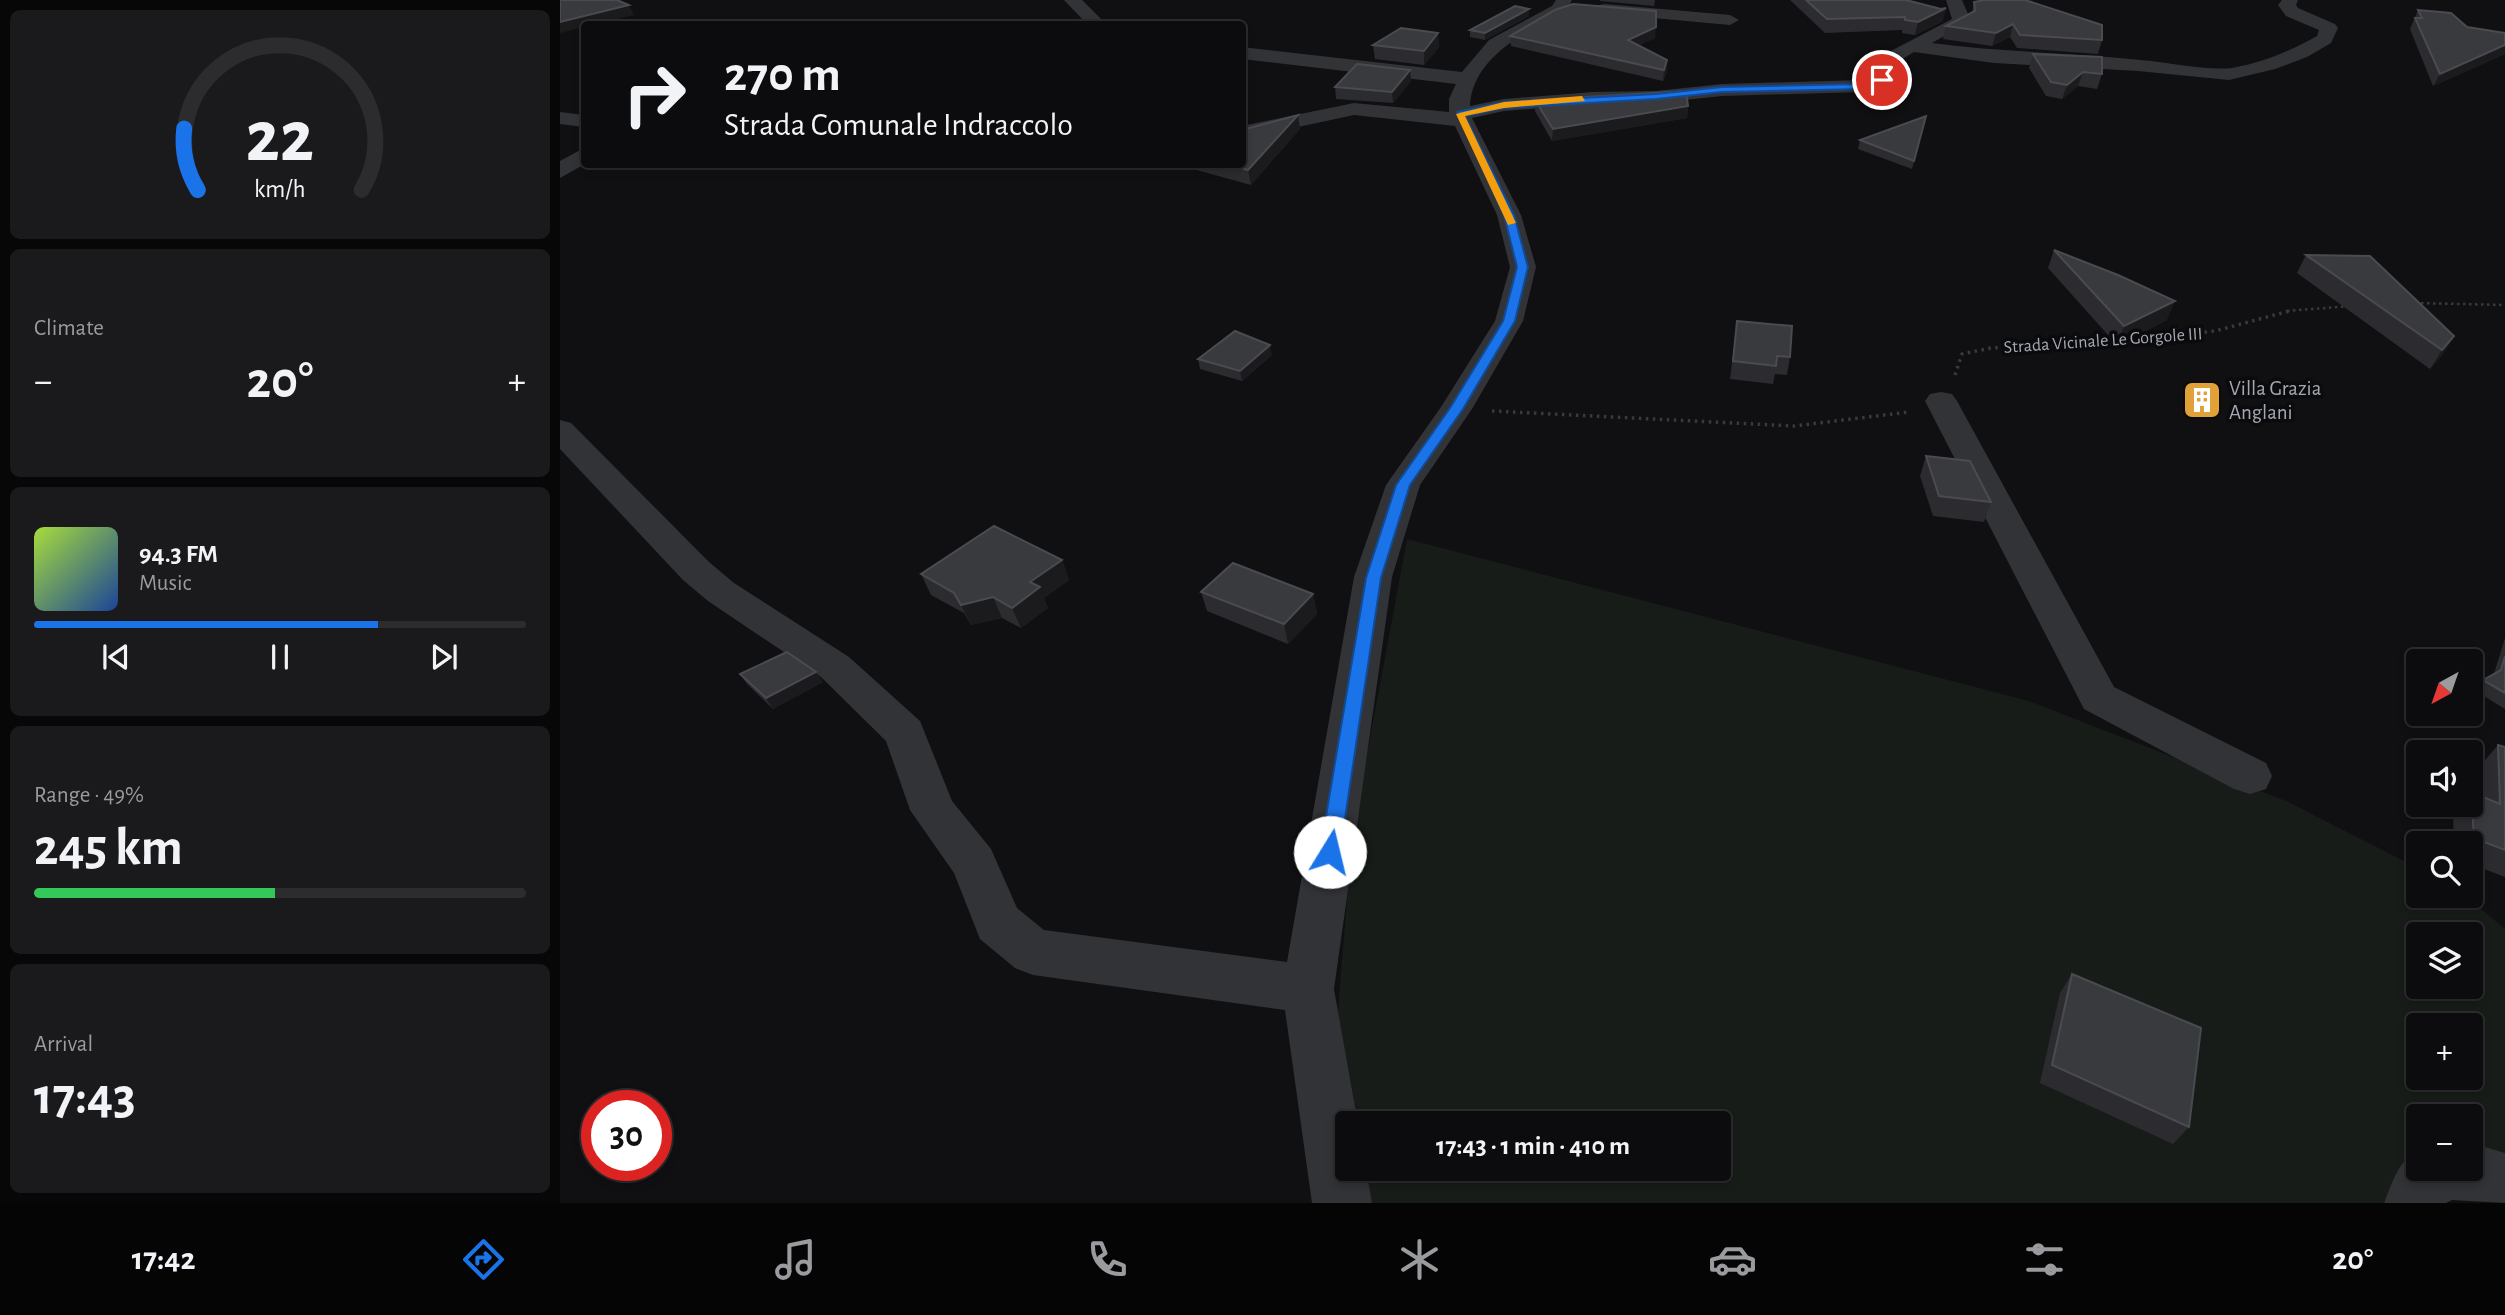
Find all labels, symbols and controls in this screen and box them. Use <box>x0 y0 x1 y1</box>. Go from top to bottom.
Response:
icon: right <box>609 49 700 140</box>
pin <box>1852 50 1912 110</box>
text: 270 m <box>724 51 841 100</box>
icon: arrive <box>1863 61 1901 99</box>
text: 22 <box>246 103 314 176</box>
text: Strada Comunale Indraccolo <box>724 109 1073 141</box>
text: km/h <box>254 177 306 202</box>
text: Climate <box>34 317 104 340</box>
street label: Strada Vicinale Le Gorgole III <box>2003 325 2203 357</box>
text: 20° <box>247 355 313 407</box>
text: − <box>34 363 52 401</box>
text: + <box>508 363 526 401</box>
place label: Villa Grazia Anglani <box>2229 378 2322 423</box>
building icon: Villa Grazia Anglani <box>2181 379 2223 421</box>
text: 94.3 FM <box>139 541 218 567</box>
text: Music <box>139 572 191 595</box>
icon: previous <box>97 638 135 676</box>
icon: pause <box>261 638 299 676</box>
icon: next <box>425 638 463 676</box>
north arrow <box>2406 649 2483 726</box>
map controls <box>2406 649 2483 1181</box>
button: sound <box>2406 740 2483 817</box>
text: Range · 49% <box>34 784 144 807</box>
position arrow <box>1293 815 1367 889</box>
text: 245 km <box>34 822 183 874</box>
button: search <box>2406 831 2483 908</box>
button: layers <box>2406 922 2483 999</box>
button: + <box>2406 1013 2483 1090</box>
text: Arrival <box>34 1033 93 1056</box>
text: 17:43 <box>34 1071 136 1123</box>
speed limit sign: 30 <box>581 1090 672 1181</box>
button: − <box>2406 1104 2483 1181</box>
text: 17:43 · 1 min · 410 m <box>1436 1133 1630 1159</box>
icon: directions <box>459 1235 508 1284</box>
icon: music <box>771 1235 820 1284</box>
icon: phone <box>1083 1235 1132 1284</box>
icon: climate <box>1395 1235 1444 1284</box>
icon: car <box>1708 1235 1757 1284</box>
icon: filters <box>2020 1235 2069 1284</box>
text: 17:42 <box>132 1243 195 1275</box>
text: 20° <box>2332 1243 2373 1275</box>

